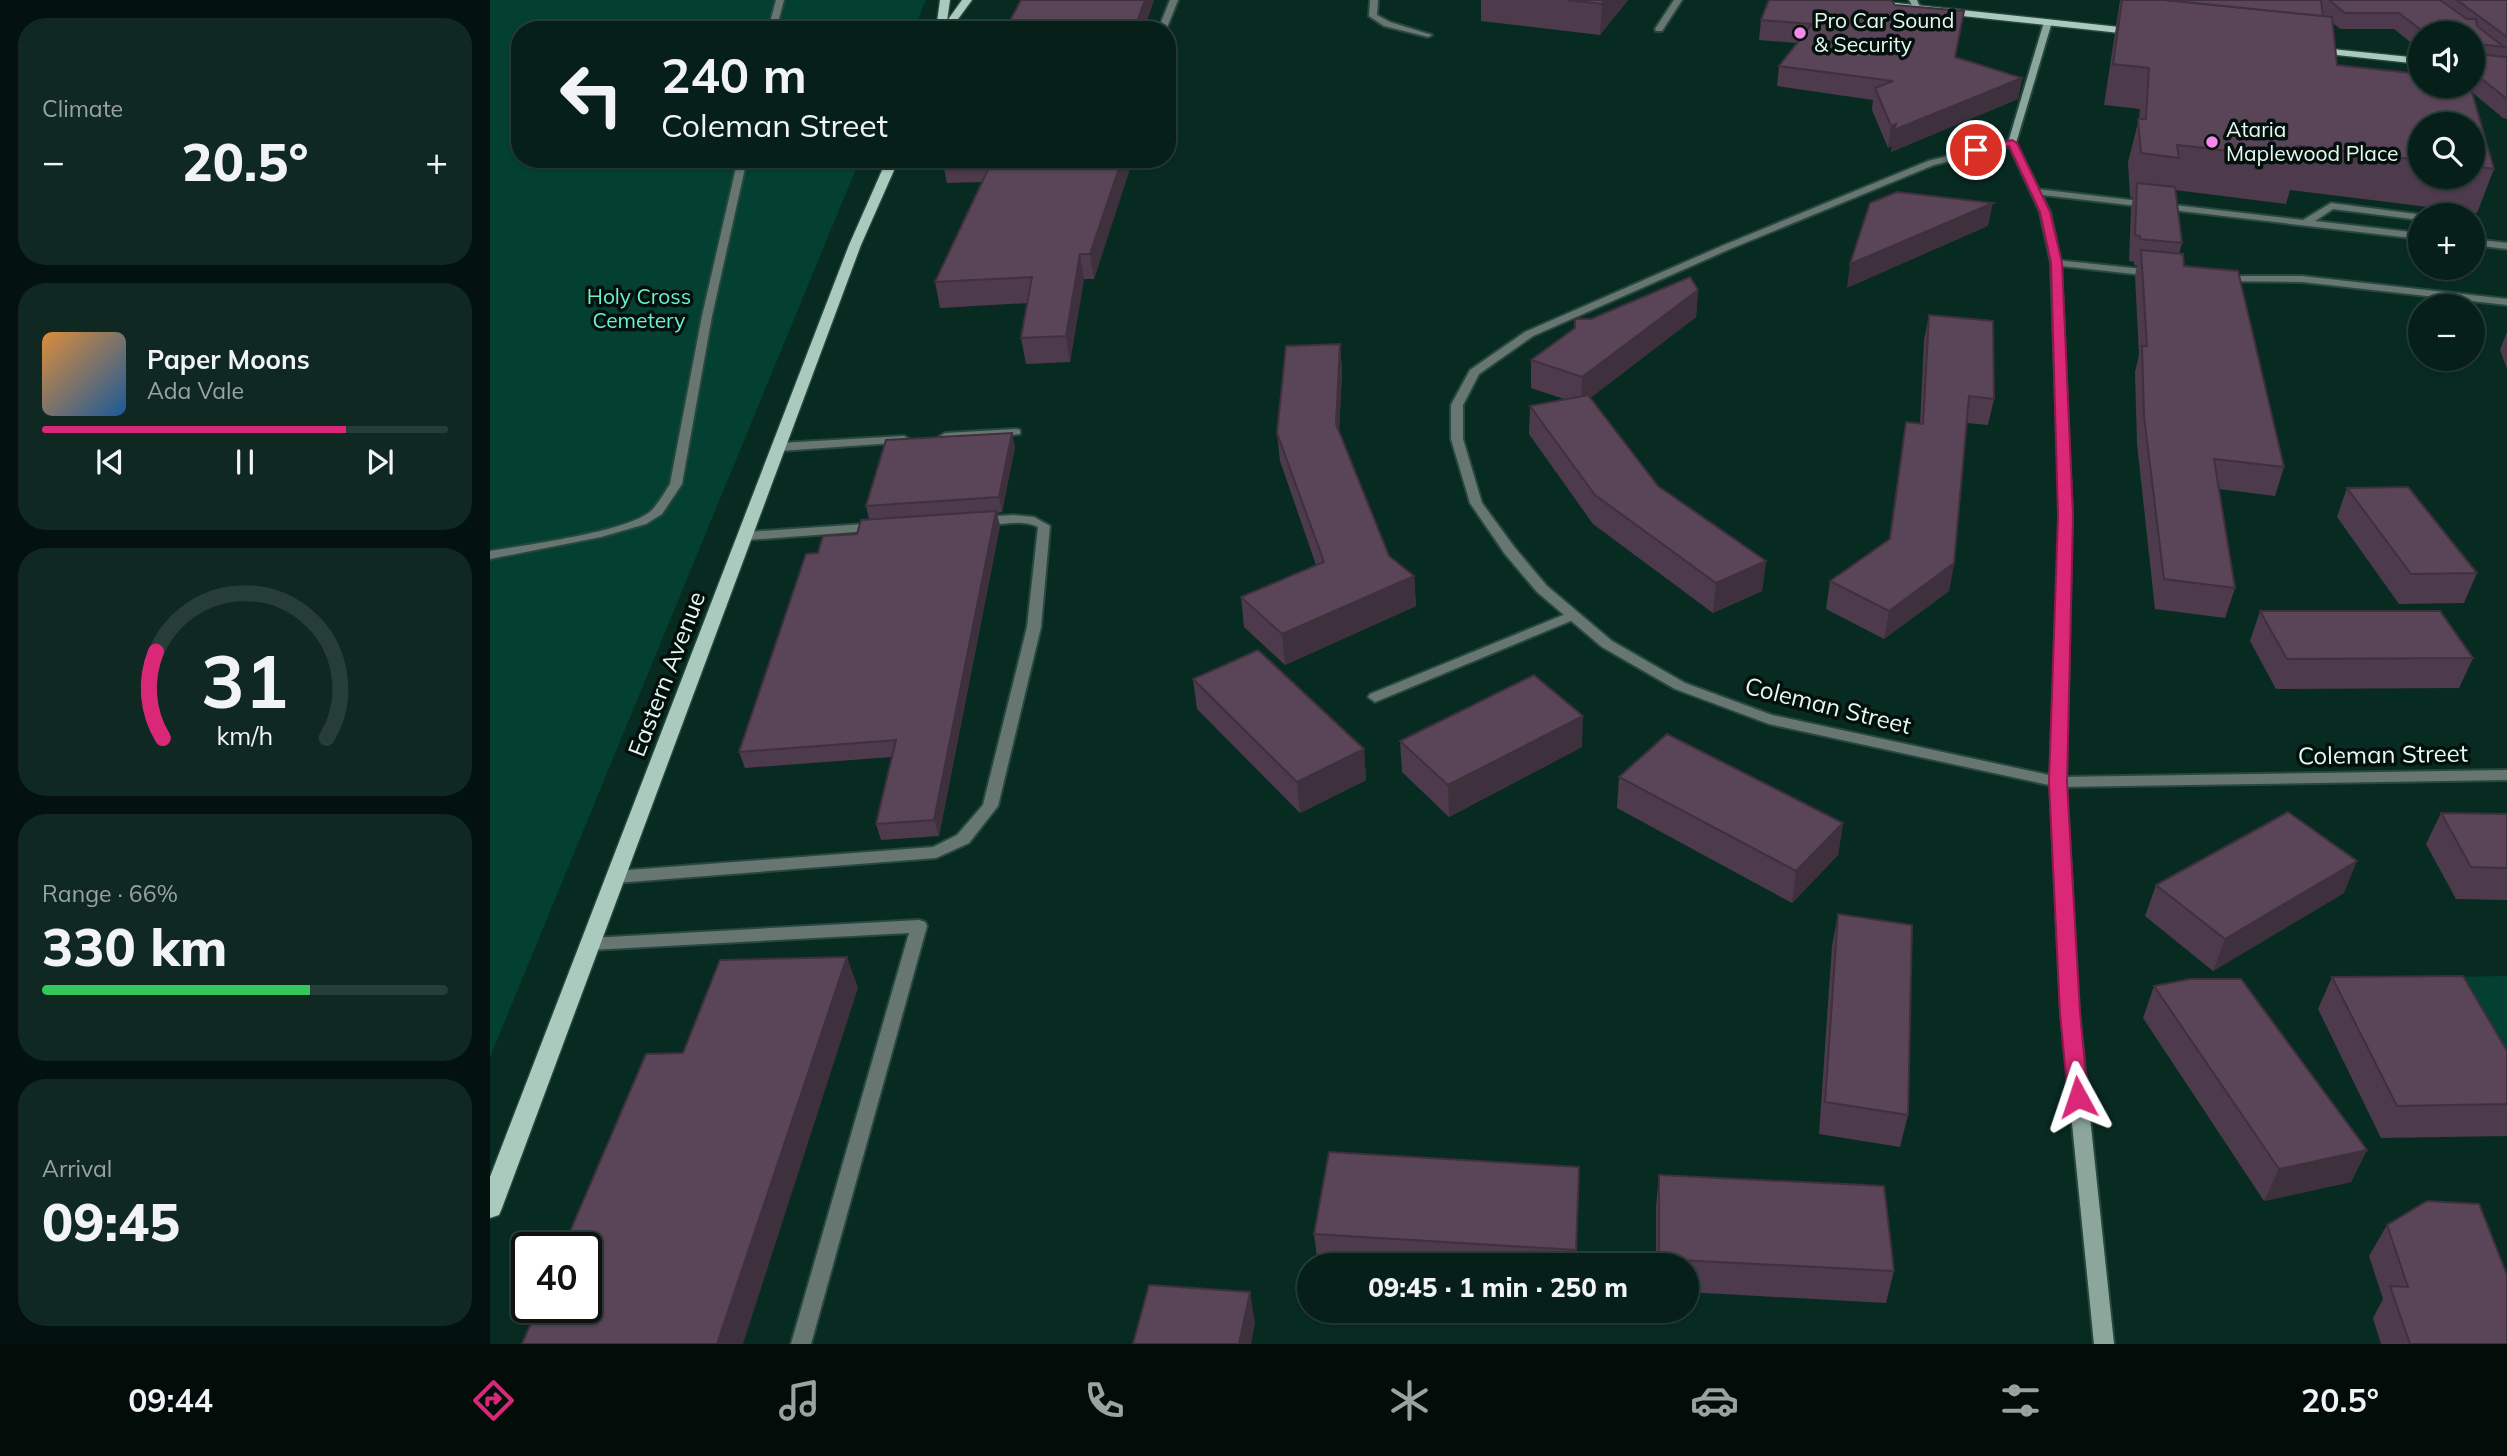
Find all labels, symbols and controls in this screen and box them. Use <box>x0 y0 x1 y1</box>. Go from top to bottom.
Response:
place label: Pro Car Sound & Security <box>1814 7 1954 57</box>
map controls <box>2408 21 2485 371</box>
button: sound <box>2408 21 2485 98</box>
marker: Pro Car Sound & Security <box>1792 25 1808 41</box>
text: 240 m <box>661 44 807 105</box>
icon: left <box>546 49 637 140</box>
text: Climate <box>42 94 123 123</box>
text: Coleman Street <box>661 105 888 145</box>
button: search <box>2408 112 2485 189</box>
place label: Ataria Maplewood Place <box>2226 116 2399 166</box>
pin <box>1946 120 2006 180</box>
text: 20.5° <box>181 129 309 194</box>
icon: arrive <box>1957 131 1995 169</box>
marker: Ataria Maplewood Place <box>2204 134 2220 150</box>
text: − <box>42 137 65 185</box>
text: + <box>425 137 448 185</box>
button: + <box>2408 203 2485 280</box>
park label: Holy Cross Cemetery <box>587 283 691 333</box>
button: − <box>2408 294 2485 371</box>
text: Paper Moons <box>147 343 310 376</box>
text: Ada Vale <box>147 376 244 405</box>
icon: previous <box>91 443 129 481</box>
icon: pause <box>226 443 264 481</box>
icon: next <box>361 443 399 481</box>
street label: Eastern Avenue <box>621 587 711 760</box>
text: 31 <box>201 635 289 726</box>
street label: Coleman Street <box>1742 670 1914 740</box>
text: km/h <box>217 720 273 751</box>
street label: Coleman Street <box>2298 738 2468 770</box>
text: Range · 66% <box>42 879 178 908</box>
text: 330 km <box>42 914 227 979</box>
position arrow <box>2041 1060 2115 1134</box>
text: Arrival <box>42 1154 112 1183</box>
text: 09:45 <box>42 1189 180 1254</box>
speed limit sign: 40 <box>511 1232 602 1323</box>
text: 09:45 · 1 min · 250 m <box>1368 1271 1628 1304</box>
icon: directions <box>469 1376 518 1425</box>
icon: music <box>775 1376 824 1425</box>
icon: phone <box>1080 1376 1129 1425</box>
icon: climate <box>1385 1376 1434 1425</box>
icon: car <box>1690 1376 1739 1425</box>
icon: filters <box>1996 1376 2045 1425</box>
text: 09:44 <box>128 1380 213 1420</box>
text: 20.5° <box>2301 1380 2379 1420</box>

